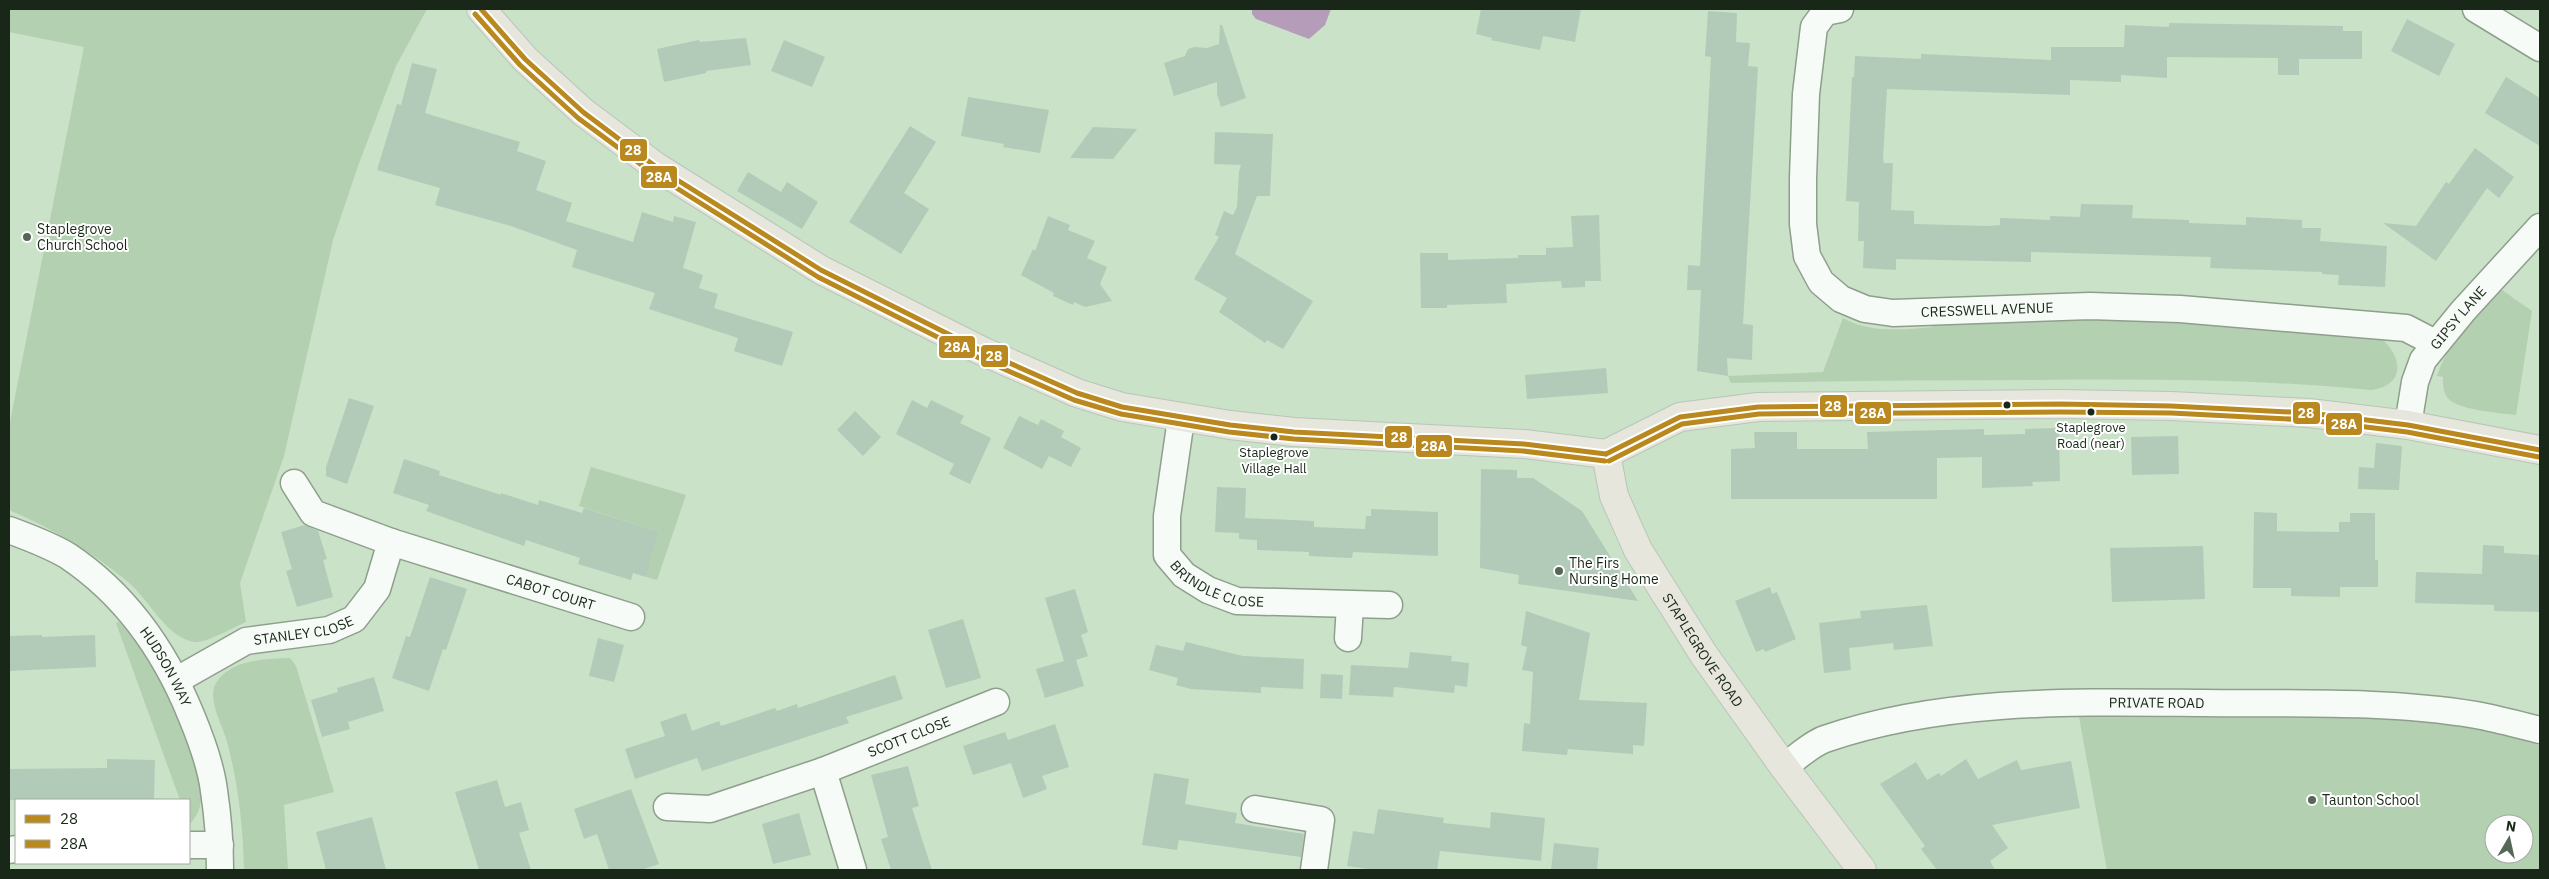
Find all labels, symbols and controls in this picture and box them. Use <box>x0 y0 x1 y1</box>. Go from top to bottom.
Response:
line badge: 28 <box>619 138 648 162</box>
text: 28 <box>625 141 641 159</box>
line badge: 28A <box>640 165 678 189</box>
text: 28A <box>646 168 673 186</box>
place label: Staplegrove Church School <box>37 220 128 254</box>
marker: Staplegrove Church School <box>21 231 33 243</box>
street label: GIPSY LANE <box>2426 282 2490 353</box>
street label: CRESSWELL AVENUE <box>1921 298 2054 321</box>
line badge: 28A <box>938 335 976 359</box>
text: 28A <box>944 338 971 356</box>
line badge: 28 <box>980 344 1009 368</box>
text: 28 <box>986 347 1002 365</box>
line badge: 28 <box>1819 394 1848 418</box>
text: 28 <box>1825 397 1841 415</box>
unlabelled marker <box>2002 400 2012 410</box>
line badge: 28A <box>1854 401 1892 425</box>
line badge: 28 <box>2292 401 2321 425</box>
text: 28A <box>1860 404 1887 422</box>
text: 28 <box>2298 404 2314 422</box>
marker: Staplegrove Road (near) <box>2086 407 2096 417</box>
line badge: 28A <box>2325 412 2363 436</box>
text: 28A <box>2331 415 2358 433</box>
place label: Staplegrove Road (near) <box>2056 419 2126 452</box>
line badge: 28 <box>1384 425 1413 449</box>
text: 28 <box>1391 428 1407 446</box>
marker: Staplegrove Village Hall <box>1269 432 1279 442</box>
line badge: 28A <box>1415 434 1453 458</box>
text: 28A <box>1421 437 1448 455</box>
place label: Staplegrove Village Hall <box>1239 444 1309 477</box>
place label: The Firs Nursing Home <box>1569 554 1659 588</box>
street label: BRINDLE CLOSE <box>1166 556 1264 611</box>
marker: The Firs Nursing Home <box>1553 565 1565 577</box>
street label: CABOT COURT <box>504 570 597 614</box>
street label: STAPLEGROVE ROAD <box>1658 590 1747 710</box>
street label: STANLEY CLOSE <box>252 611 356 649</box>
street label: HUDSON WAY <box>136 623 196 710</box>
street label: PRIVATE ROAD <box>2109 693 2204 712</box>
street label: SCOTT CLOSE <box>865 712 953 761</box>
place label: Taunton School <box>2322 791 2419 809</box>
marker: Taunton School <box>2306 794 2318 806</box>
legend <box>15 799 190 864</box>
text: 28 <box>60 809 78 828</box>
north arrow <box>2484 814 2534 864</box>
text: N <box>2505 816 2517 836</box>
text: 28A <box>60 834 88 853</box>

